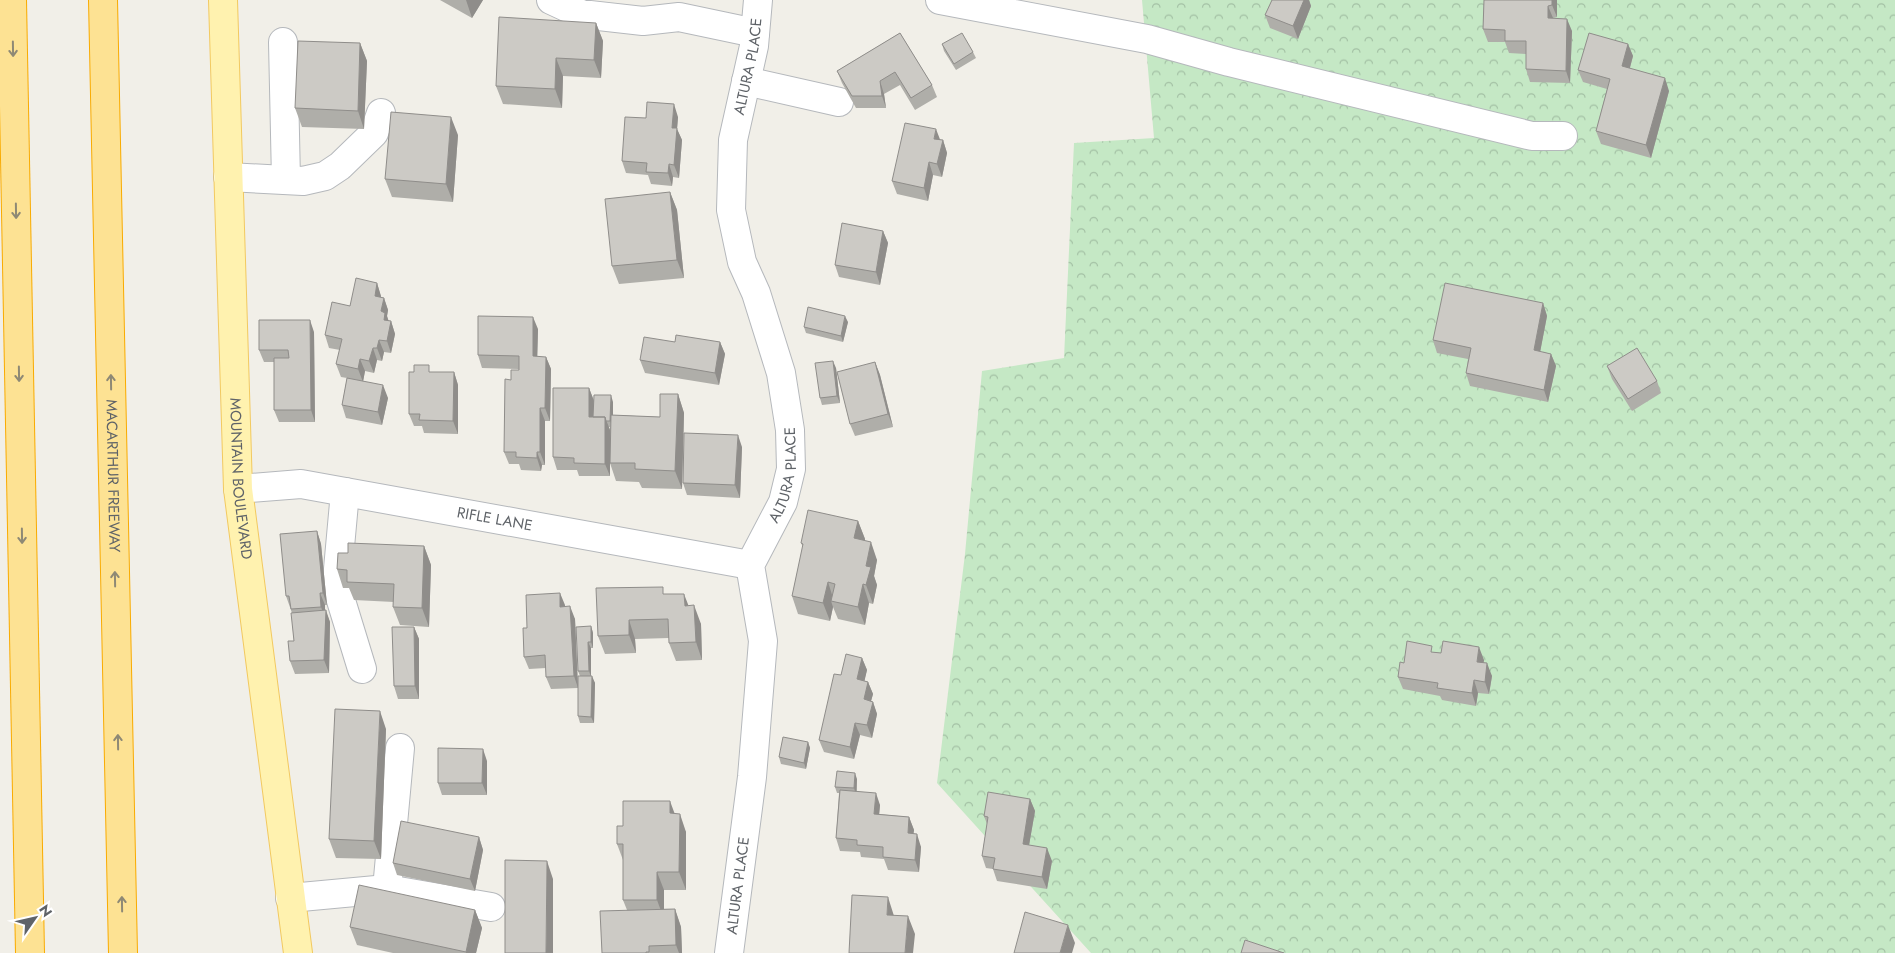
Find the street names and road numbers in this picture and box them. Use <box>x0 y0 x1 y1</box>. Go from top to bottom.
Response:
street label: ALTURA PLACE <box>728 17 767 117</box>
street label: MOUNTAIN BOULEVARD <box>224 398 258 561</box>
street label: MACARTHUR FREEWAY <box>100 399 126 553</box>
street label: ALTURA PLACE <box>763 427 802 527</box>
street label: RIFLE LANE <box>455 501 534 537</box>
street label: ALTURA PLACE <box>721 835 755 936</box>

